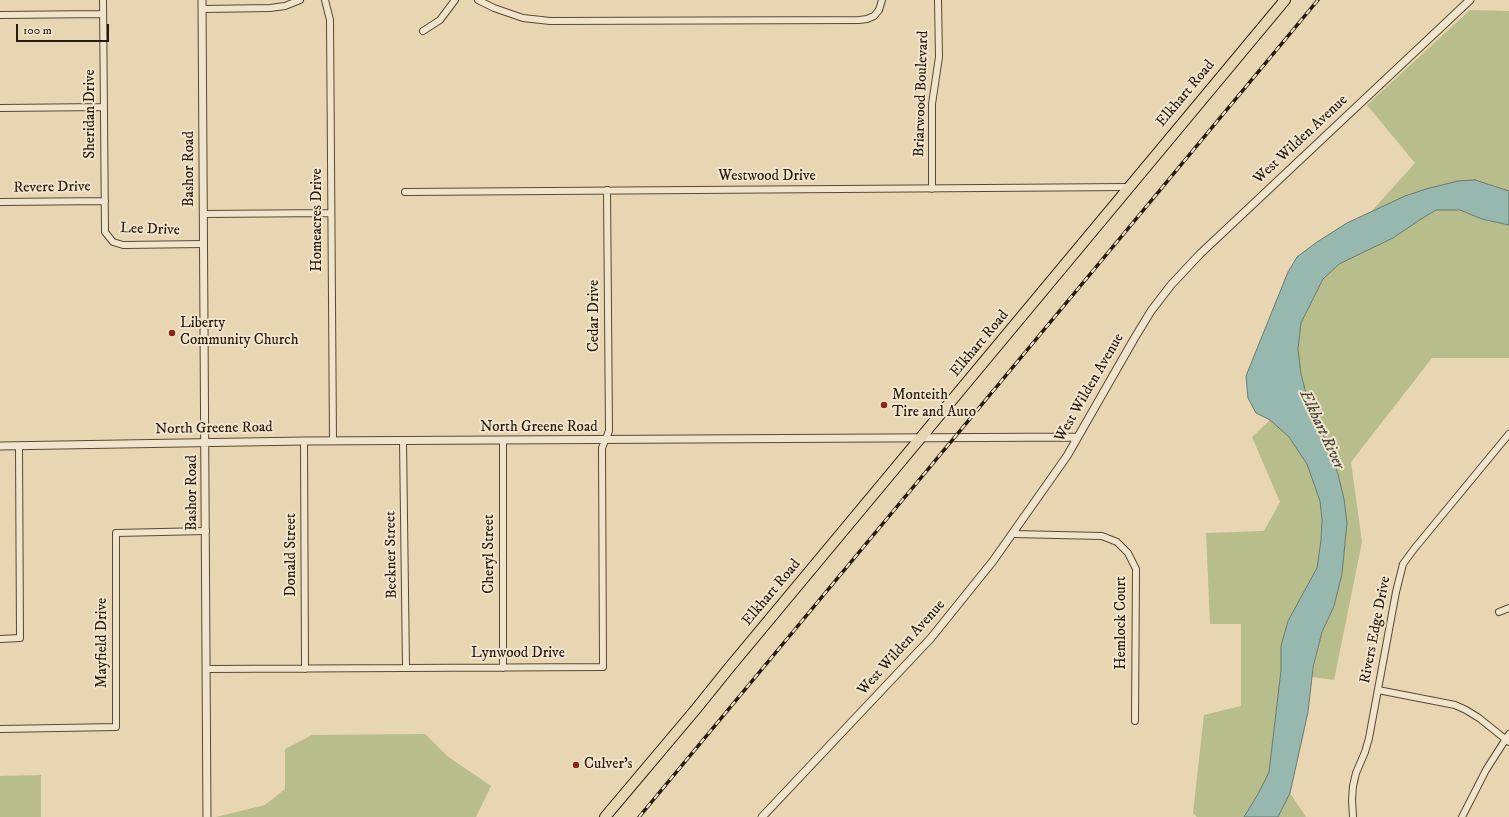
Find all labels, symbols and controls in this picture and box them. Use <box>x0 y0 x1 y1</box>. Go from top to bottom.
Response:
scale bar <box>18 16 111 42</box>
text: 100 m <box>23 23 52 38</box>
street label: Briarwood Boulevard <box>911 30 933 158</box>
street label: Elkhart Road <box>1153 57 1219 131</box>
street label: Sheridan Drive <box>82 69 100 159</box>
street label: West Wilden Avenue <box>1250 92 1352 188</box>
street label: Bashor Road <box>181 131 199 207</box>
street label: Homeacres Drive <box>309 168 327 272</box>
street label: Westwood Drive <box>718 168 816 186</box>
street label: Revere Drive <box>13 178 91 198</box>
street label: Lee Drive <box>120 220 180 240</box>
street label: Cedar Drive <box>586 280 604 352</box>
street label: Elkhart Road <box>947 307 1013 381</box>
place label: Liberty Community Church <box>180 315 299 350</box>
marker: Liberty Community Church <box>167 328 177 338</box>
street label: West Wilden Avenue <box>1052 331 1128 445</box>
place label: Monteith Tire and Auto <box>892 387 976 422</box>
water label: Elkhart River <box>1294 387 1348 473</box>
marker: Monteith Tire and Auto <box>879 400 889 410</box>
street label: North Greene Road <box>155 419 273 439</box>
street label: North Greene Road <box>480 419 598 437</box>
street label: Bashor Road <box>184 455 202 531</box>
street label: Beckner Street <box>382 511 402 599</box>
street label: Donald Street <box>283 513 301 597</box>
street label: Cheryl Street <box>481 514 499 594</box>
street label: Elkhart Road <box>739 556 805 630</box>
street label: Rivers Edge Drive <box>1357 575 1395 685</box>
street label: Hemlock Court <box>1113 576 1131 670</box>
street label: West Wilden Avenue <box>854 597 950 699</box>
street label: Mayfield Drive <box>94 598 112 688</box>
street label: Lynwood Drive <box>471 645 565 663</box>
place label: Culver's <box>584 756 633 774</box>
marker: Culver's <box>571 760 581 770</box>

